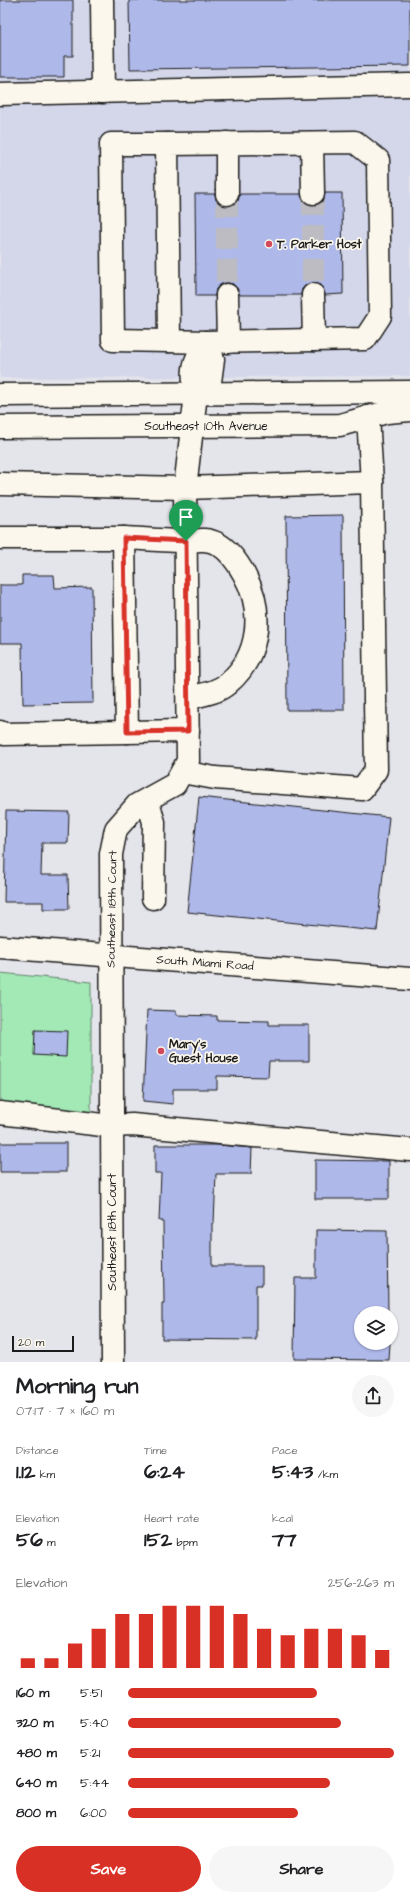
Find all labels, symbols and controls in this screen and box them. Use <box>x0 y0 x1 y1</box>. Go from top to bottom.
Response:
place label: T. Parker Host <box>276 236 362 253</box>
marker: T. Parker Host <box>264 239 274 249</box>
street label: Southeast 10th Avenue <box>144 418 268 435</box>
pin <box>169 500 203 541</box>
icon: arrive <box>175 506 197 528</box>
street label: Southeast 18th Court <box>102 850 122 968</box>
street label: South Miami Road <box>156 951 254 975</box>
place label: Mary's Guest House <box>169 1036 239 1067</box>
marker: Mary's Guest House <box>156 1046 166 1056</box>
street label: Southeast 18th Court <box>104 1173 121 1291</box>
map controls <box>354 1306 398 1350</box>
button: layers <box>354 1306 398 1350</box>
scale bar <box>12 1334 74 1353</box>
text: 20 m <box>18 1335 44 1350</box>
text: Morning run <box>16 1371 139 1402</box>
button: share <box>352 1375 394 1417</box>
text: 07:17 · 7 × 160 m <box>16 1402 114 1420</box>
text: Distance <box>16 1443 59 1458</box>
text: Time <box>144 1443 167 1458</box>
text: Pace <box>272 1443 298 1458</box>
text: 1.12 <box>16 1458 35 1486</box>
text: 6:24 <box>144 1458 185 1486</box>
text: 5:43 <box>272 1458 313 1486</box>
text: km <box>35 1467 55 1482</box>
text: /km <box>313 1467 338 1482</box>
text: Elevation <box>16 1511 59 1526</box>
text: Heart rate <box>144 1511 199 1526</box>
text: kcal <box>272 1511 293 1526</box>
text: 56 <box>16 1526 43 1554</box>
text: 152 <box>144 1526 172 1554</box>
text: 77 <box>272 1526 297 1554</box>
text: m <box>43 1535 56 1550</box>
text: bpm <box>172 1535 197 1550</box>
text: Elevation <box>16 1574 67 1592</box>
text: 256–263 m <box>328 1574 394 1592</box>
text: 160 m <box>16 1684 49 1702</box>
text: 5:51 <box>80 1684 102 1702</box>
text: 320 m <box>16 1714 54 1732</box>
text: 5:40 <box>80 1714 108 1732</box>
text: 480 m <box>16 1744 57 1762</box>
text: 5:21 <box>80 1744 100 1762</box>
text: 640 m <box>16 1774 57 1792</box>
text: 5:44 <box>80 1774 109 1792</box>
text: 800 m <box>16 1804 56 1822</box>
text: 6:00 <box>80 1804 107 1822</box>
button: Save <box>16 1846 201 1892</box>
button: Share <box>209 1846 394 1892</box>

